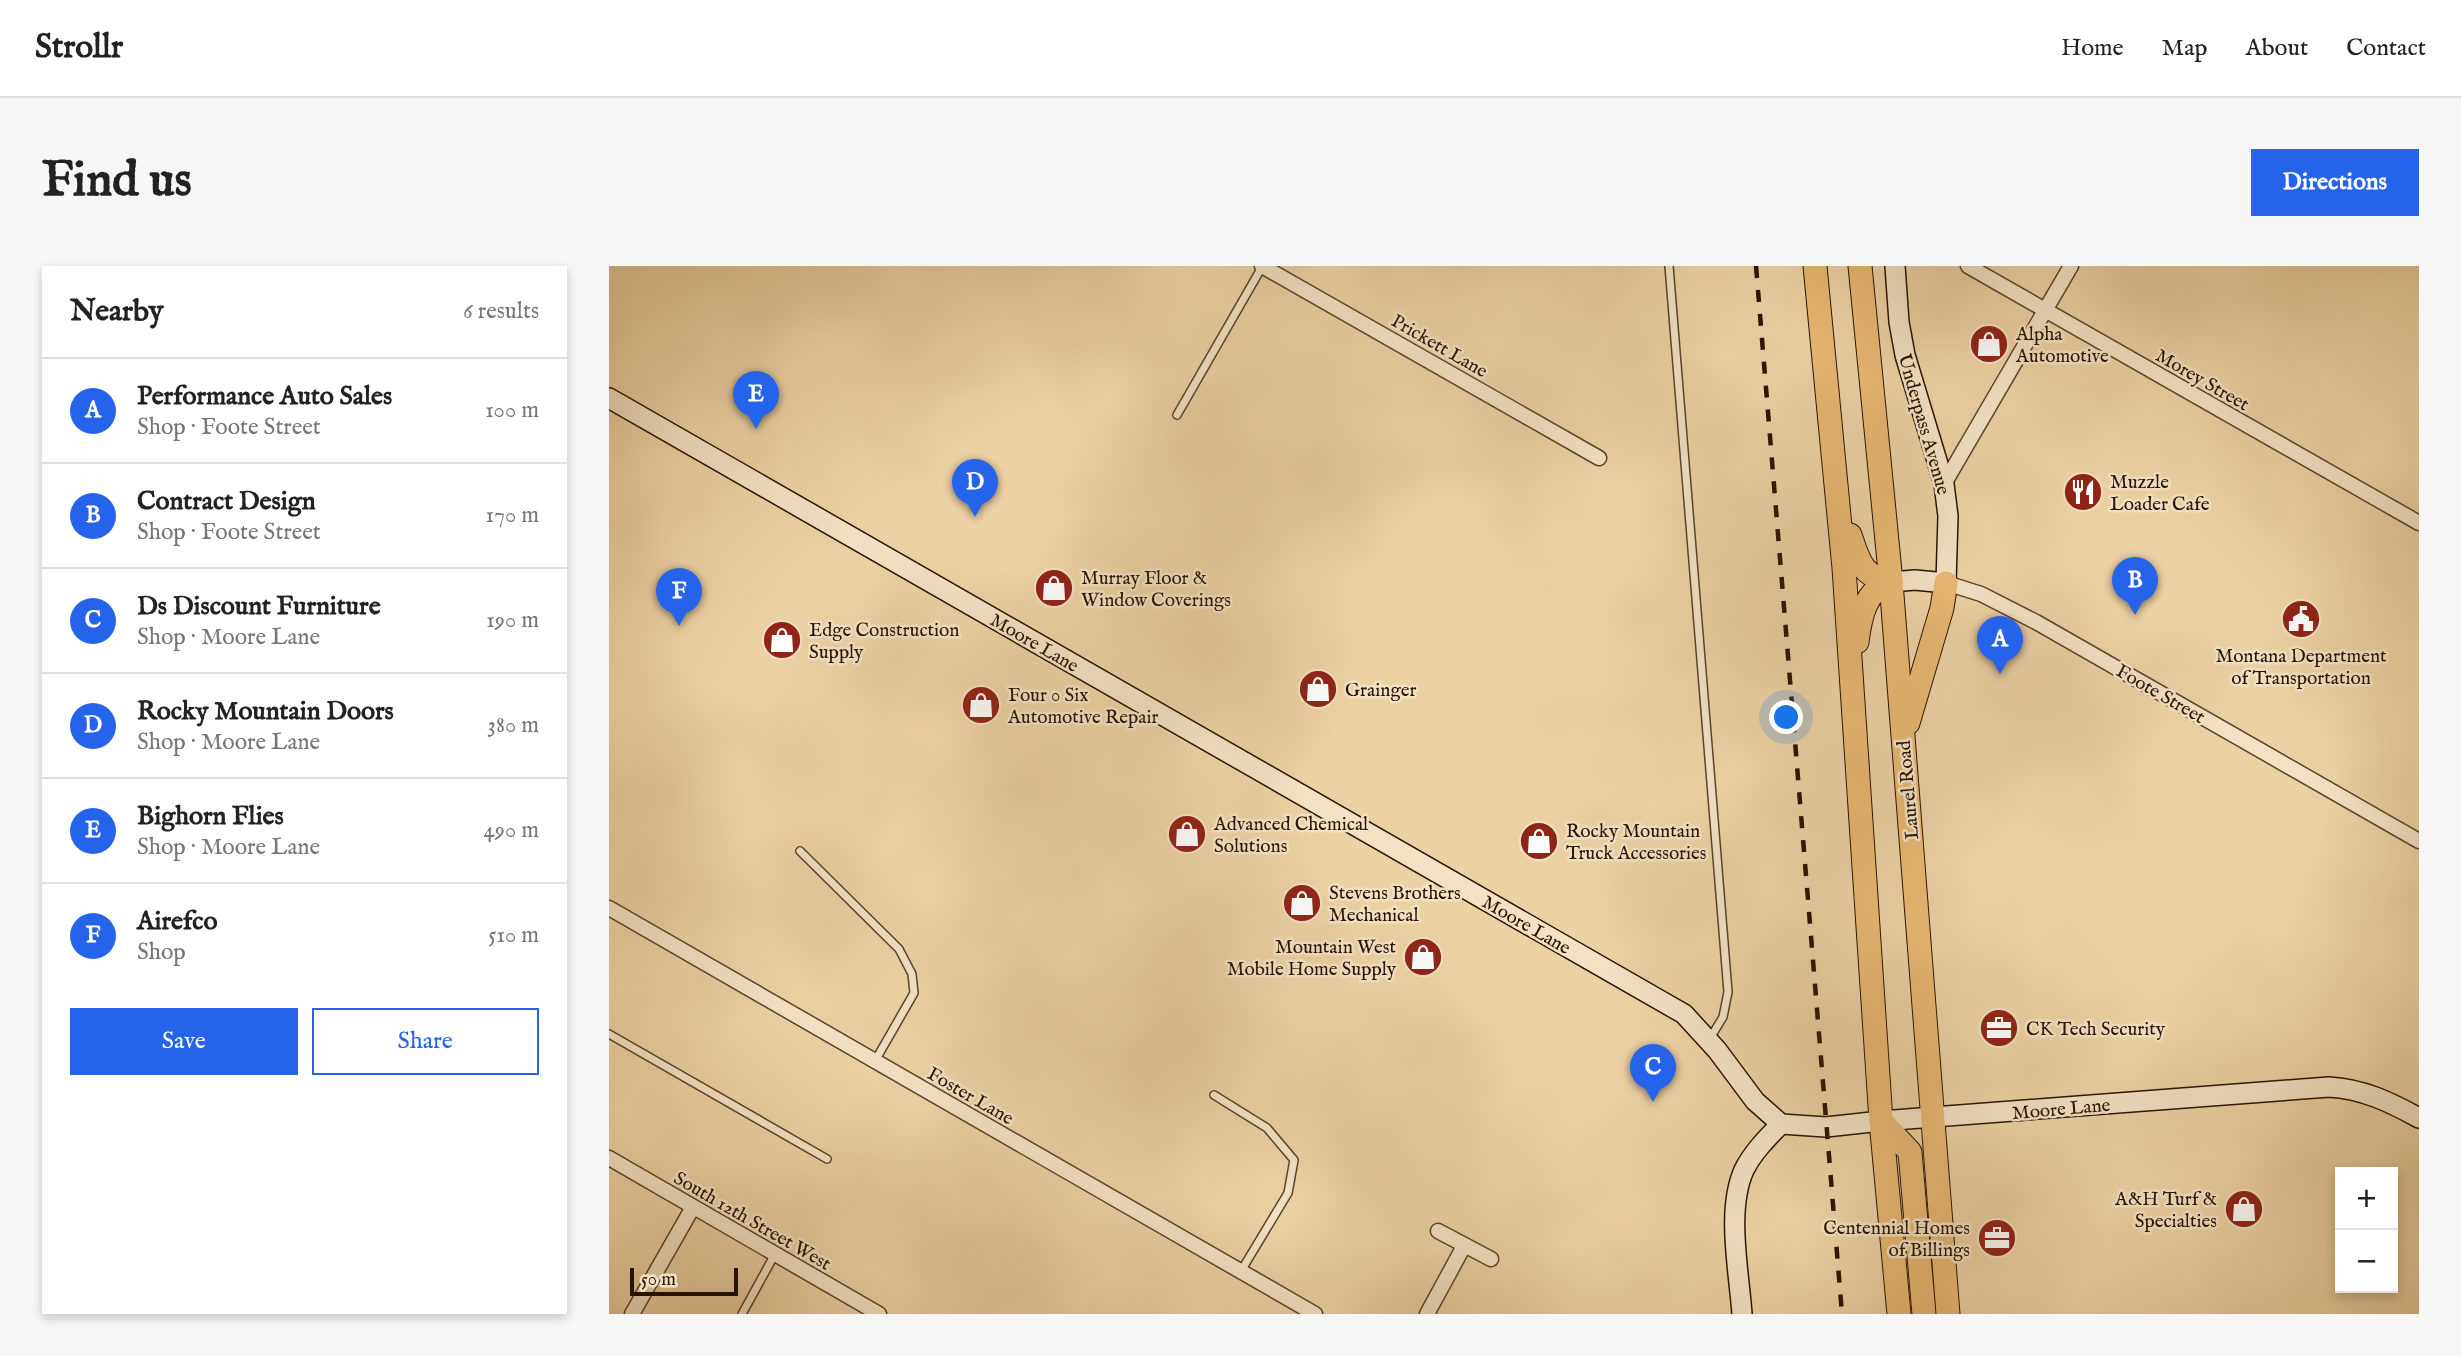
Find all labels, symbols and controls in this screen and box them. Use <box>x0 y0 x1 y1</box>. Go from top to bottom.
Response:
text: Strollr <box>35 27 123 69</box>
text: Home <box>2061 33 2124 64</box>
text: Map <box>2162 33 2208 64</box>
text: About <box>2246 33 2308 64</box>
text: Contact <box>2346 33 2426 64</box>
button: Directions <box>2251 149 2419 216</box>
text: Find us <box>42 151 192 213</box>
text: Nearby <box>70 293 163 331</box>
text: 6 results <box>463 297 539 326</box>
street label: Prickett Lane <box>1386 309 1492 384</box>
shop icon: Alpha Automotive <box>1968 323 2010 365</box>
place label: Alpha Automotive <box>2015 323 2109 369</box>
street label: Morey Street <box>2151 344 2254 417</box>
street label: Underpass Avenue <box>1891 351 1955 498</box>
pin: E <box>733 371 779 429</box>
text: Performance Auto Sales <box>137 380 392 413</box>
text: A <box>85 396 101 425</box>
text: 100 m <box>485 396 539 425</box>
text: Shop · Foote Street <box>137 413 321 442</box>
pin: D <box>952 459 998 517</box>
restaurant icon: Muzzle Loader Cafe <box>2062 471 2104 513</box>
place label: Muzzle Loader Cafe <box>2110 471 2210 517</box>
text: Contract Design <box>137 485 316 518</box>
text: B <box>85 501 101 530</box>
text: 170 m <box>486 501 539 530</box>
text: Shop · Foote Street <box>137 518 321 547</box>
pin: B <box>2112 557 2158 615</box>
shop icon: Murray Floor & Window Coverings <box>1033 567 1075 609</box>
place label: Murray Floor & Window Coverings <box>1081 567 1231 613</box>
pin: F <box>656 568 702 626</box>
text: Ds Discount Furniture <box>137 590 381 623</box>
public building icon: Montana Department of Transportation <box>2280 598 2322 640</box>
text: C <box>85 606 101 635</box>
text: 190 m <box>486 606 539 635</box>
street label: Moore Lane <box>985 609 1083 679</box>
pin: A <box>1977 616 2023 674</box>
shop icon: Edge Construction Supply <box>761 619 803 661</box>
place label: Edge Construction Supply <box>809 619 959 665</box>
text: Shop · Moore Lane <box>137 623 320 652</box>
place label: Montana Department of Transportation <box>2215 645 2387 691</box>
street label: Foote Street <box>2111 660 2209 730</box>
shop icon: Grainger <box>1297 668 1339 710</box>
place label: Grainger <box>1345 679 1417 703</box>
shop icon: Four 0 Six Automotive Repair <box>960 684 1002 726</box>
place label: Four 0 Six Automotive Repair <box>1007 684 1159 730</box>
text: Rocky Mountain Doors <box>137 695 394 728</box>
your location <box>1769 700 1803 734</box>
text: D <box>84 711 102 740</box>
text: 380 m <box>487 711 539 740</box>
text: Shop · Moore Lane <box>137 728 320 757</box>
street label: Laurel Road <box>1893 738 1925 840</box>
text: Bighorn Flies <box>137 800 284 833</box>
shop icon: Advanced Chemical Solutions <box>1166 813 1208 855</box>
place label: Advanced Chemical Solutions <box>1213 813 1369 859</box>
text: E <box>85 816 101 845</box>
text: 490 m <box>484 816 539 845</box>
shop icon: Rocky Mountain Truck Accessories <box>1518 820 1560 862</box>
place label: Rocky Mountain Truck Accessories <box>1566 820 1706 866</box>
text: Shop · Moore Lane <box>137 833 320 862</box>
shop icon: Stevens Brothers Mechanical <box>1281 882 1323 924</box>
place label: Stevens Brothers Mechanical <box>1329 882 1461 928</box>
street label: Moore Lane <box>1477 891 1575 961</box>
text: Airefco <box>137 905 218 938</box>
text: F <box>86 921 100 950</box>
text: 510 m <box>488 921 539 950</box>
place label: Mountain West Mobile Home Supply <box>1227 936 1397 982</box>
shop icon: Mountain West Mobile Home Supply <box>1402 936 1444 978</box>
text: Shop <box>137 938 186 967</box>
office icon: CK Tech Security <box>1978 1007 2020 1049</box>
button: Save <box>70 1008 298 1075</box>
button: Share <box>312 1008 539 1075</box>
place label: CK Tech Security <box>2026 1018 2166 1042</box>
pin: C <box>1630 1044 1676 1102</box>
street label: Foster Lane <box>923 1062 1018 1131</box>
street label: Moore Lane <box>2011 1094 2112 1126</box>
street label: South 12th Street West <box>669 1167 835 1277</box>
map controls <box>2335 1167 2398 1293</box>
button: + <box>2335 1167 2398 1230</box>
place label: A&H Turf & Specialties <box>2114 1188 2217 1234</box>
shop icon: A&H Turf & Specialties <box>2223 1188 2265 1230</box>
place label: Centennial Homes of Billings <box>1823 1217 1970 1263</box>
office icon: Centennial Homes of Billings <box>1976 1217 2018 1259</box>
button: − <box>2335 1230 2398 1293</box>
scale bar <box>630 1265 739 1297</box>
text: 50 m <box>641 1268 676 1292</box>

